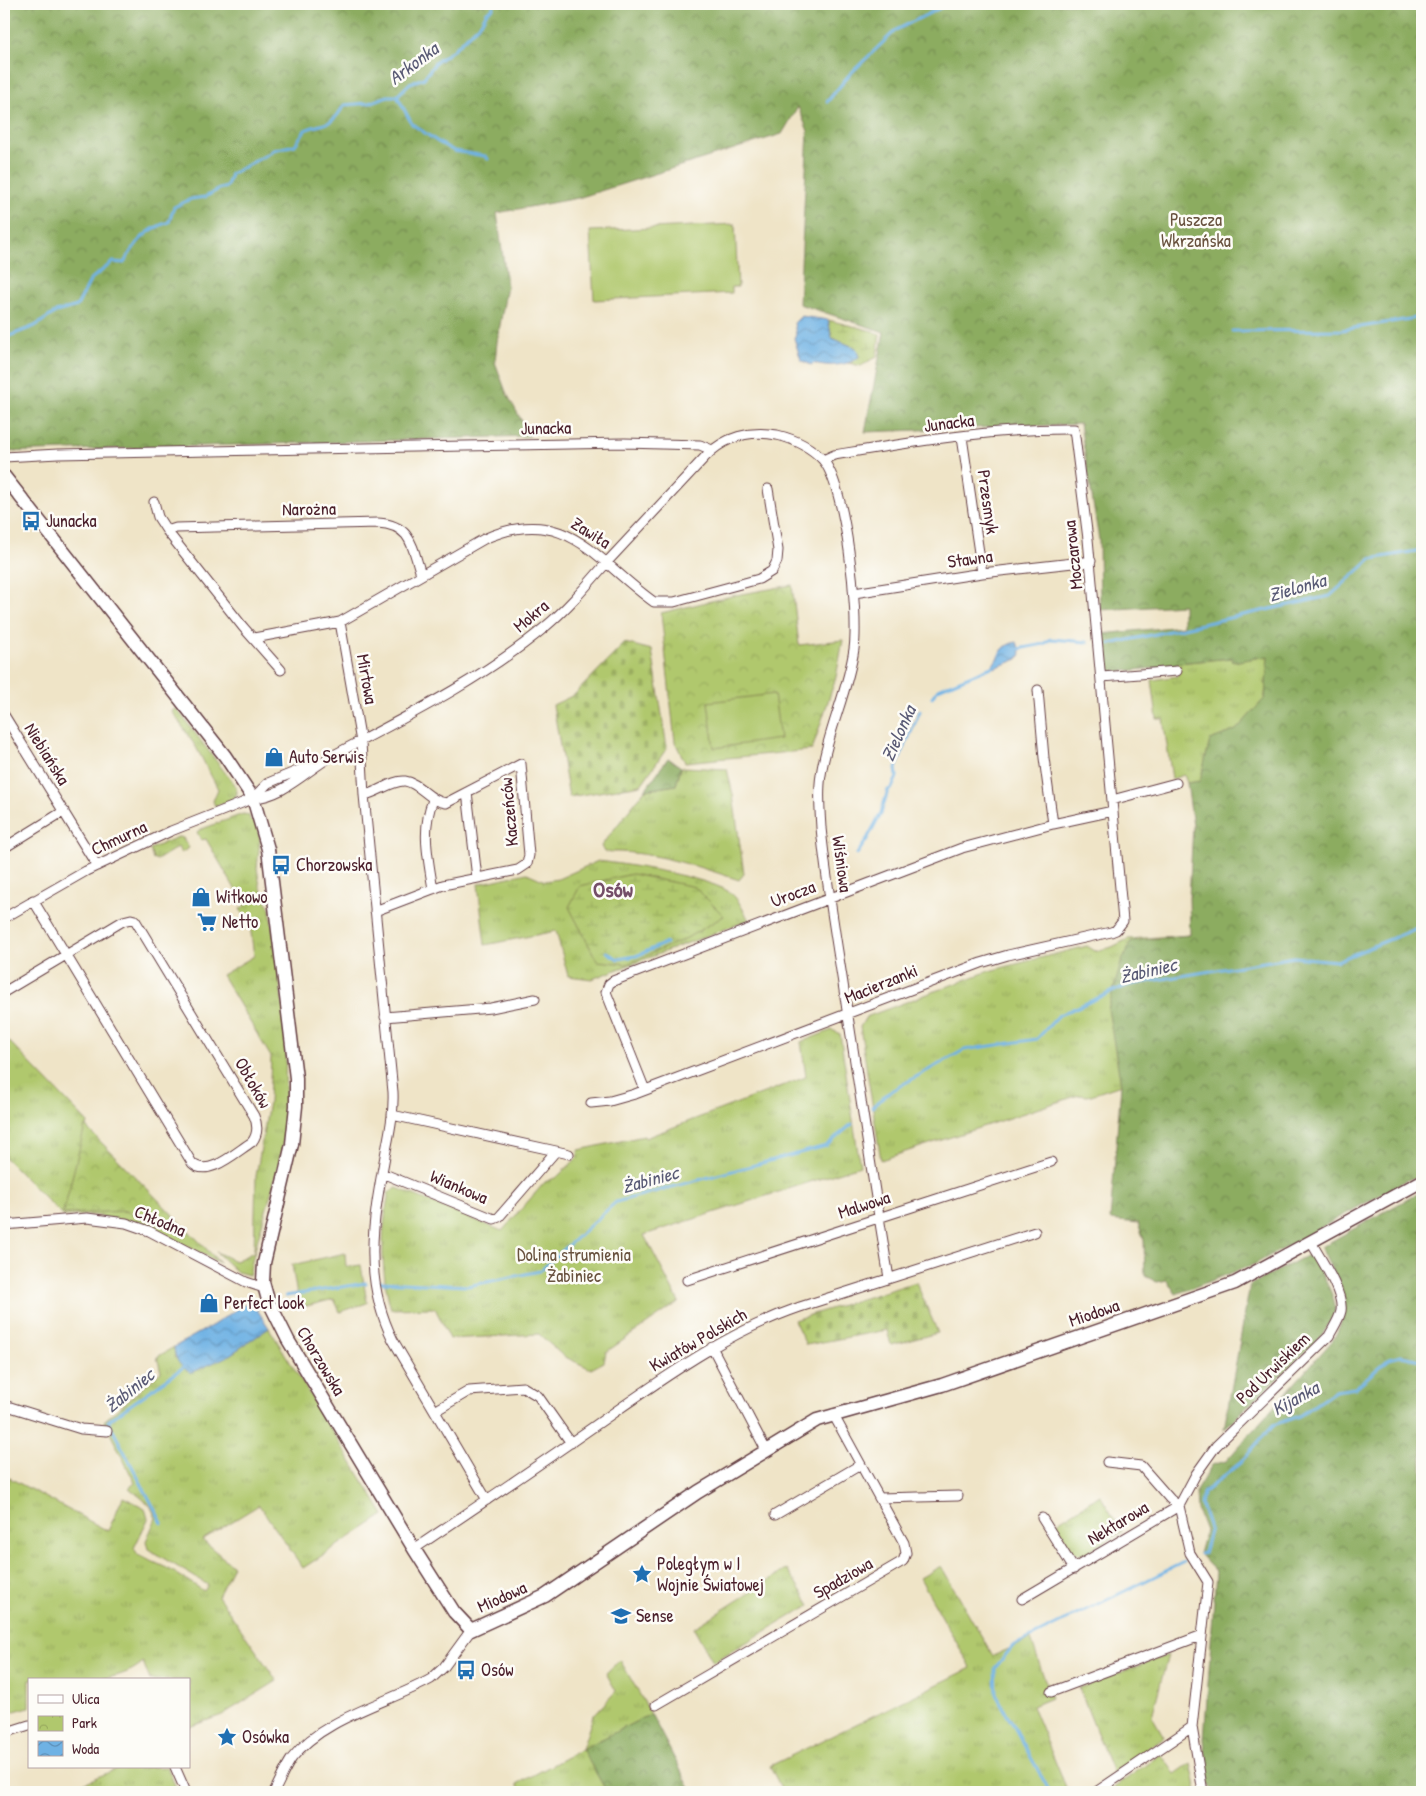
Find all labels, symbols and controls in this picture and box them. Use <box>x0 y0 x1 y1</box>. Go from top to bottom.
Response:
water label: Arkonka <box>383 34 445 90</box>
park label: Puszcza Wkrzańska <box>1161 207 1231 253</box>
street label: Junacka <box>922 407 976 438</box>
street label: Junacka <box>520 415 571 440</box>
street label: Przesmyk <box>972 468 1005 536</box>
street label: Narożna <box>282 496 336 521</box>
place label: Junacka <box>46 508 97 533</box>
bus stop icon: Junacka <box>20 510 42 532</box>
street label: Zawiła <box>567 511 616 554</box>
street label: Moczarowa <box>1056 519 1089 591</box>
street label: Stawna <box>946 543 994 574</box>
water label: Zielonka <box>1265 566 1331 608</box>
street label: Mokra <box>508 593 554 638</box>
street label: Mirtowa <box>351 652 384 706</box>
water label: Zielonka <box>874 699 923 765</box>
street label: Niebiańska <box>19 718 76 790</box>
place label: Auto Serwis <box>289 744 364 769</box>
shop icon: Auto Serwis <box>263 746 285 768</box>
street label: Kaczeńców <box>493 777 524 848</box>
street label: Chmurna <box>87 814 151 861</box>
street label: Wiśniowa <box>826 834 859 894</box>
place label: Chorzowska <box>296 852 372 877</box>
bus stop icon: Chorzowska <box>270 854 292 876</box>
district label: Osów <box>593 874 633 904</box>
street label: Urocza <box>767 874 819 913</box>
place label: Witkowo <box>216 884 268 909</box>
shop icon: Witkowo <box>190 886 212 908</box>
place label: Netto <box>222 909 258 934</box>
supermarket icon: Netto <box>196 911 218 933</box>
water label: Żabiniec <box>1117 950 1181 989</box>
street label: Macierzanki <box>840 957 921 1010</box>
street label: Obłoków <box>229 1053 278 1113</box>
water label: Żabiniec <box>619 1158 683 1199</box>
street label: Wiankowa <box>426 1163 492 1210</box>
street label: Malwowa <box>835 1184 893 1225</box>
street label: Chłodna <box>131 1199 190 1243</box>
park label: Dolina strumienia Żabiniec <box>517 1242 631 1288</box>
place label: Perfect look <box>224 1290 305 1315</box>
shop icon: Perfect look <box>198 1292 220 1314</box>
street label: Miodowa <box>1065 1292 1122 1333</box>
street label: Kwiatów Polskich <box>645 1301 751 1378</box>
street label: Chorzowska <box>291 1322 352 1400</box>
street label: Pod Urwiskiem <box>1230 1326 1315 1409</box>
water label: Żabiniec <box>99 1360 161 1418</box>
water label: Kijanka <box>1267 1373 1325 1421</box>
street label: Nektarowa <box>1083 1495 1153 1551</box>
place label: Poległym w I Wojnie Światowej <box>657 1551 764 1597</box>
street label: Spadziowa <box>809 1551 877 1604</box>
place icon: Poległym w I Wojnie Światowej <box>631 1563 653 1585</box>
street label: Miodowa <box>473 1575 530 1618</box>
place label: Sense <box>636 1603 674 1628</box>
school or university icon: Sense <box>610 1605 632 1627</box>
place label: Osów <box>481 1657 514 1682</box>
bus stop icon: Osów <box>455 1659 477 1681</box>
legend <box>28 1678 190 1768</box>
text: Ulica <box>72 1688 99 1709</box>
text: Park <box>72 1712 97 1733</box>
place label: Osówka <box>242 1724 289 1749</box>
place icon: Osówka <box>216 1726 238 1748</box>
text: Woda <box>72 1738 99 1759</box>

